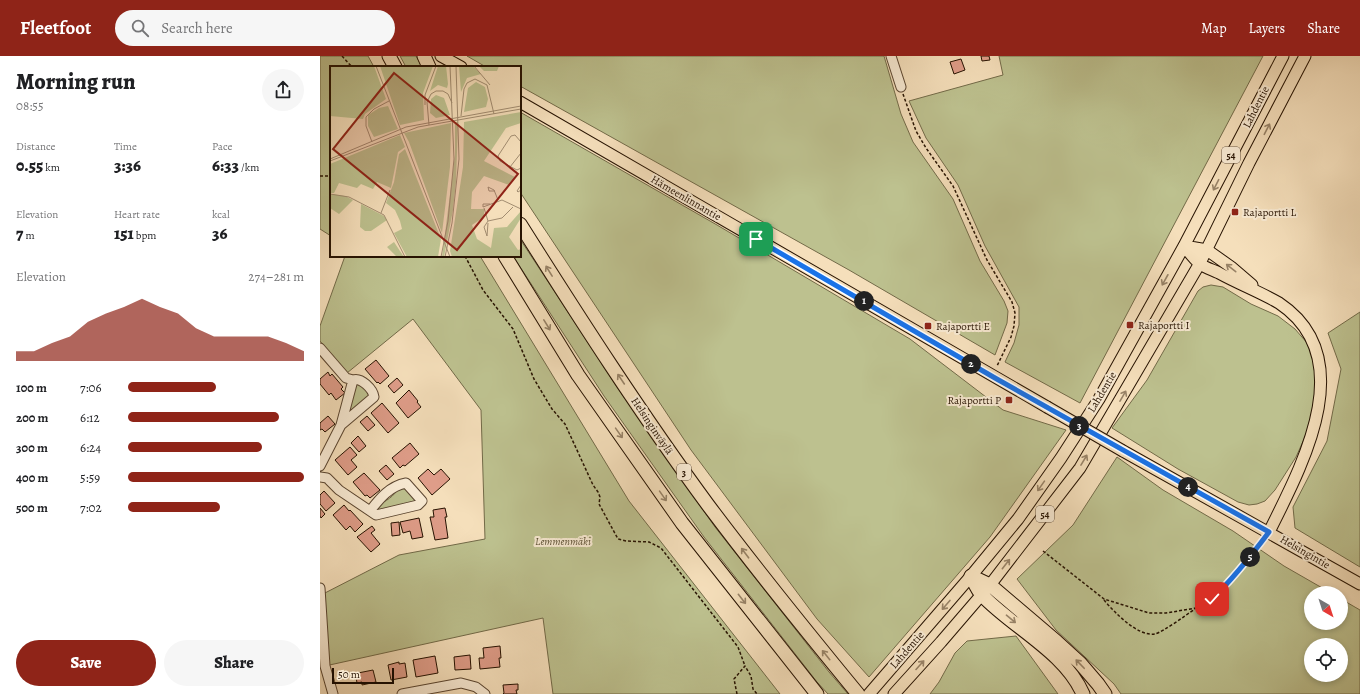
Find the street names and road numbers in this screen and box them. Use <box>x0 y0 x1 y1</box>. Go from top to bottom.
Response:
street label: Lahdentie <box>1239 83 1273 131</box>
road number: 54 <box>1222 147 1240 163</box>
street label: Hämeenlinnantie <box>648 172 724 224</box>
street label: Lahdentie <box>1084 369 1120 415</box>
street label: Helsinginväylä <box>627 394 677 458</box>
road number: 3 <box>677 464 691 480</box>
road number: 54 <box>1036 506 1054 522</box>
street label: Helsingintie <box>1277 532 1333 572</box>
street label: Lahdentie <box>887 628 927 672</box>

